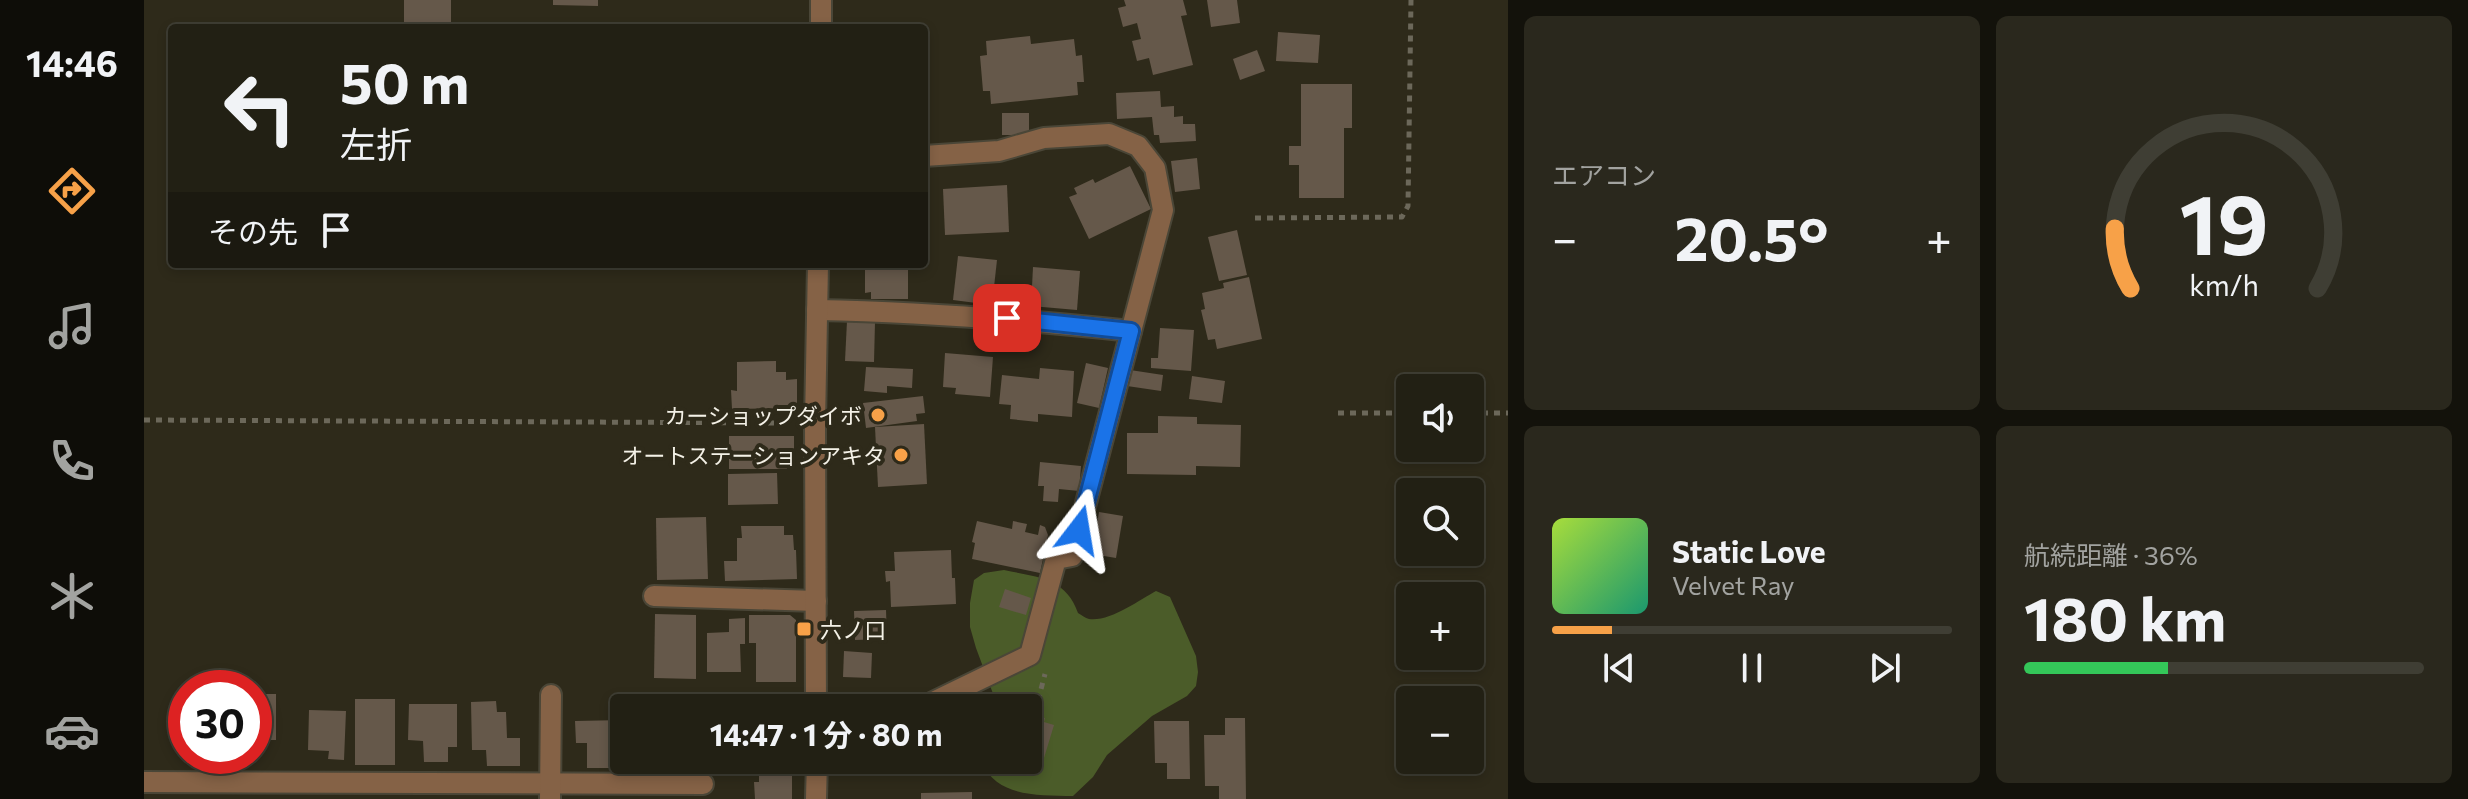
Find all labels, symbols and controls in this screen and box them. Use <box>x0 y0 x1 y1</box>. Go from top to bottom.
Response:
text: 14:46 <box>26 40 118 84</box>
text: 50 m <box>340 47 469 116</box>
icon: left <box>208 56 312 160</box>
text: 左折 <box>340 121 412 165</box>
text: エアコン <box>1552 159 1656 190</box>
icon: directions <box>44 163 100 219</box>
text: 19 <box>2180 169 2268 271</box>
text: 20.5° <box>1675 200 1829 273</box>
icon: arrive <box>314 208 358 252</box>
text: − <box>1552 210 1577 264</box>
text: + <box>1926 210 1952 264</box>
text: その先 <box>208 212 298 249</box>
text: km/h <box>2189 267 2259 302</box>
pin <box>973 284 1041 352</box>
icon: arrive <box>985 296 1029 340</box>
icon: music <box>44 298 100 354</box>
map controls <box>1396 374 1484 774</box>
button: sound <box>1396 374 1484 462</box>
place label: カーショップダイボ <box>664 402 862 429</box>
marker: カーショップダイボ <box>869 406 887 424</box>
icon: phone <box>44 433 100 489</box>
place label: オートステーションアキタ <box>621 442 885 469</box>
marker: オートステーションアキタ <box>892 446 910 464</box>
button: search <box>1396 478 1484 566</box>
position arrow <box>1037 488 1121 572</box>
text: Static Love <box>1672 532 1826 569</box>
text: 航続距離 · 36% <box>2024 539 2198 570</box>
icon: climate <box>44 568 100 624</box>
text: Velvet Ray <box>1672 569 1795 600</box>
text: 180 km <box>2024 580 2226 653</box>
button: + <box>1396 582 1484 670</box>
place label: 六ノ口 <box>820 616 886 643</box>
marker: 六ノ口 <box>795 620 813 638</box>
icon: previous <box>1597 646 1641 690</box>
icon: pause <box>1730 646 1774 690</box>
icon: next <box>1863 646 1907 690</box>
speed limit sign: 30 <box>168 670 272 774</box>
button: − <box>1396 686 1484 774</box>
icon: car <box>44 703 100 759</box>
text: 14:47 · 1 分 · 80 m <box>710 715 942 752</box>

